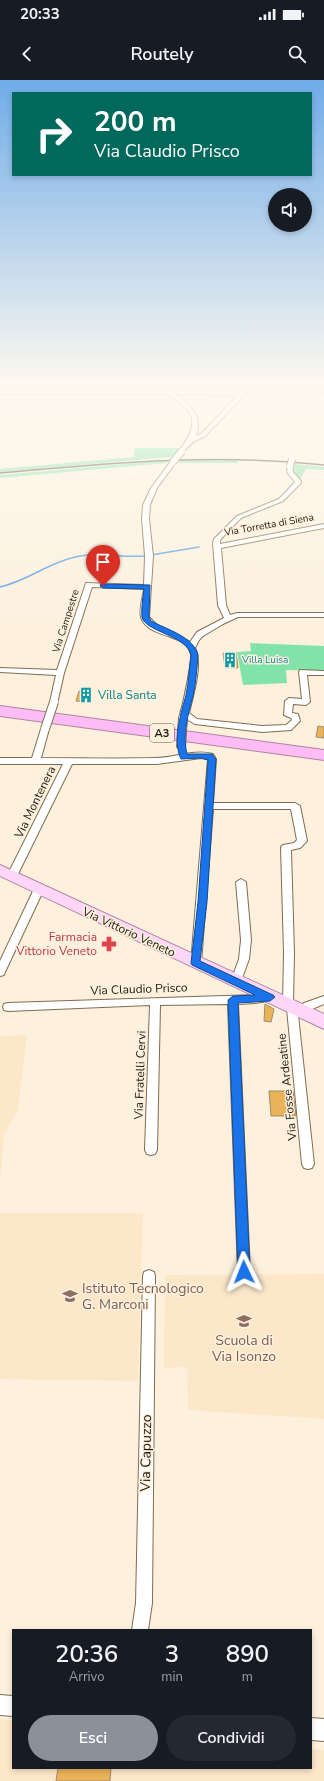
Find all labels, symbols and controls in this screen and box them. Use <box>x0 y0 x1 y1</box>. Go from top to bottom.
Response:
text: 20:33 <box>20 4 60 24</box>
text: Routely <box>130 42 194 66</box>
icon: back <box>16 43 38 65</box>
icon: search <box>286 43 308 65</box>
text: 200 m <box>94 103 177 141</box>
icon: right <box>28 108 80 160</box>
text: Via Claudio Prisco <box>94 139 240 163</box>
map controls <box>268 188 312 232</box>
button: sound <box>268 188 312 232</box>
street label: Via Torretta di Siena <box>222 510 315 540</box>
pin <box>86 545 120 586</box>
icon: arrive <box>92 551 114 573</box>
street label: Via Campestre <box>49 588 83 655</box>
building icon: Villa Luisa <box>221 651 239 669</box>
place label: Villa Luisa <box>241 653 288 667</box>
building icon: Villa Santa <box>77 686 95 704</box>
place label: Villa Santa <box>97 687 157 703</box>
road number: A3 <box>150 724 174 742</box>
street label: Via Montenera <box>10 763 59 842</box>
street label: Via Vittorio Veneto <box>79 903 179 961</box>
place label: Farmacia Vittorio Veneto <box>15 929 97 959</box>
pharmacy icon: Farmacia Vittorio Veneto <box>100 935 118 953</box>
street label: Via Claudio Prisco <box>89 979 188 999</box>
street label: Via Fratelli Cervi <box>130 1030 150 1121</box>
street label: Via Fosse Ardeatine <box>273 1033 301 1142</box>
position arrow <box>223 1251 265 1293</box>
place label: Istituto Tecnologico G. Marconi <box>82 1279 204 1314</box>
school or university icon: Istituto Tecnologico G. Marconi <box>61 1287 79 1305</box>
school or university icon: Scuola di Via Isonzo <box>235 1312 253 1330</box>
place label: Scuola di Via Isonzo <box>211 1331 276 1366</box>
street label: Via Capuzzo <box>136 1414 156 1493</box>
text: 20:36 <box>55 1638 118 1670</box>
text: 3 <box>165 1638 179 1670</box>
text: 890 <box>226 1638 269 1670</box>
text: Arrivo <box>69 1668 104 1686</box>
text: min <box>161 1668 183 1686</box>
text: m <box>242 1668 253 1686</box>
button: Esci <box>28 1715 158 1761</box>
button: Condividi <box>166 1715 296 1761</box>

